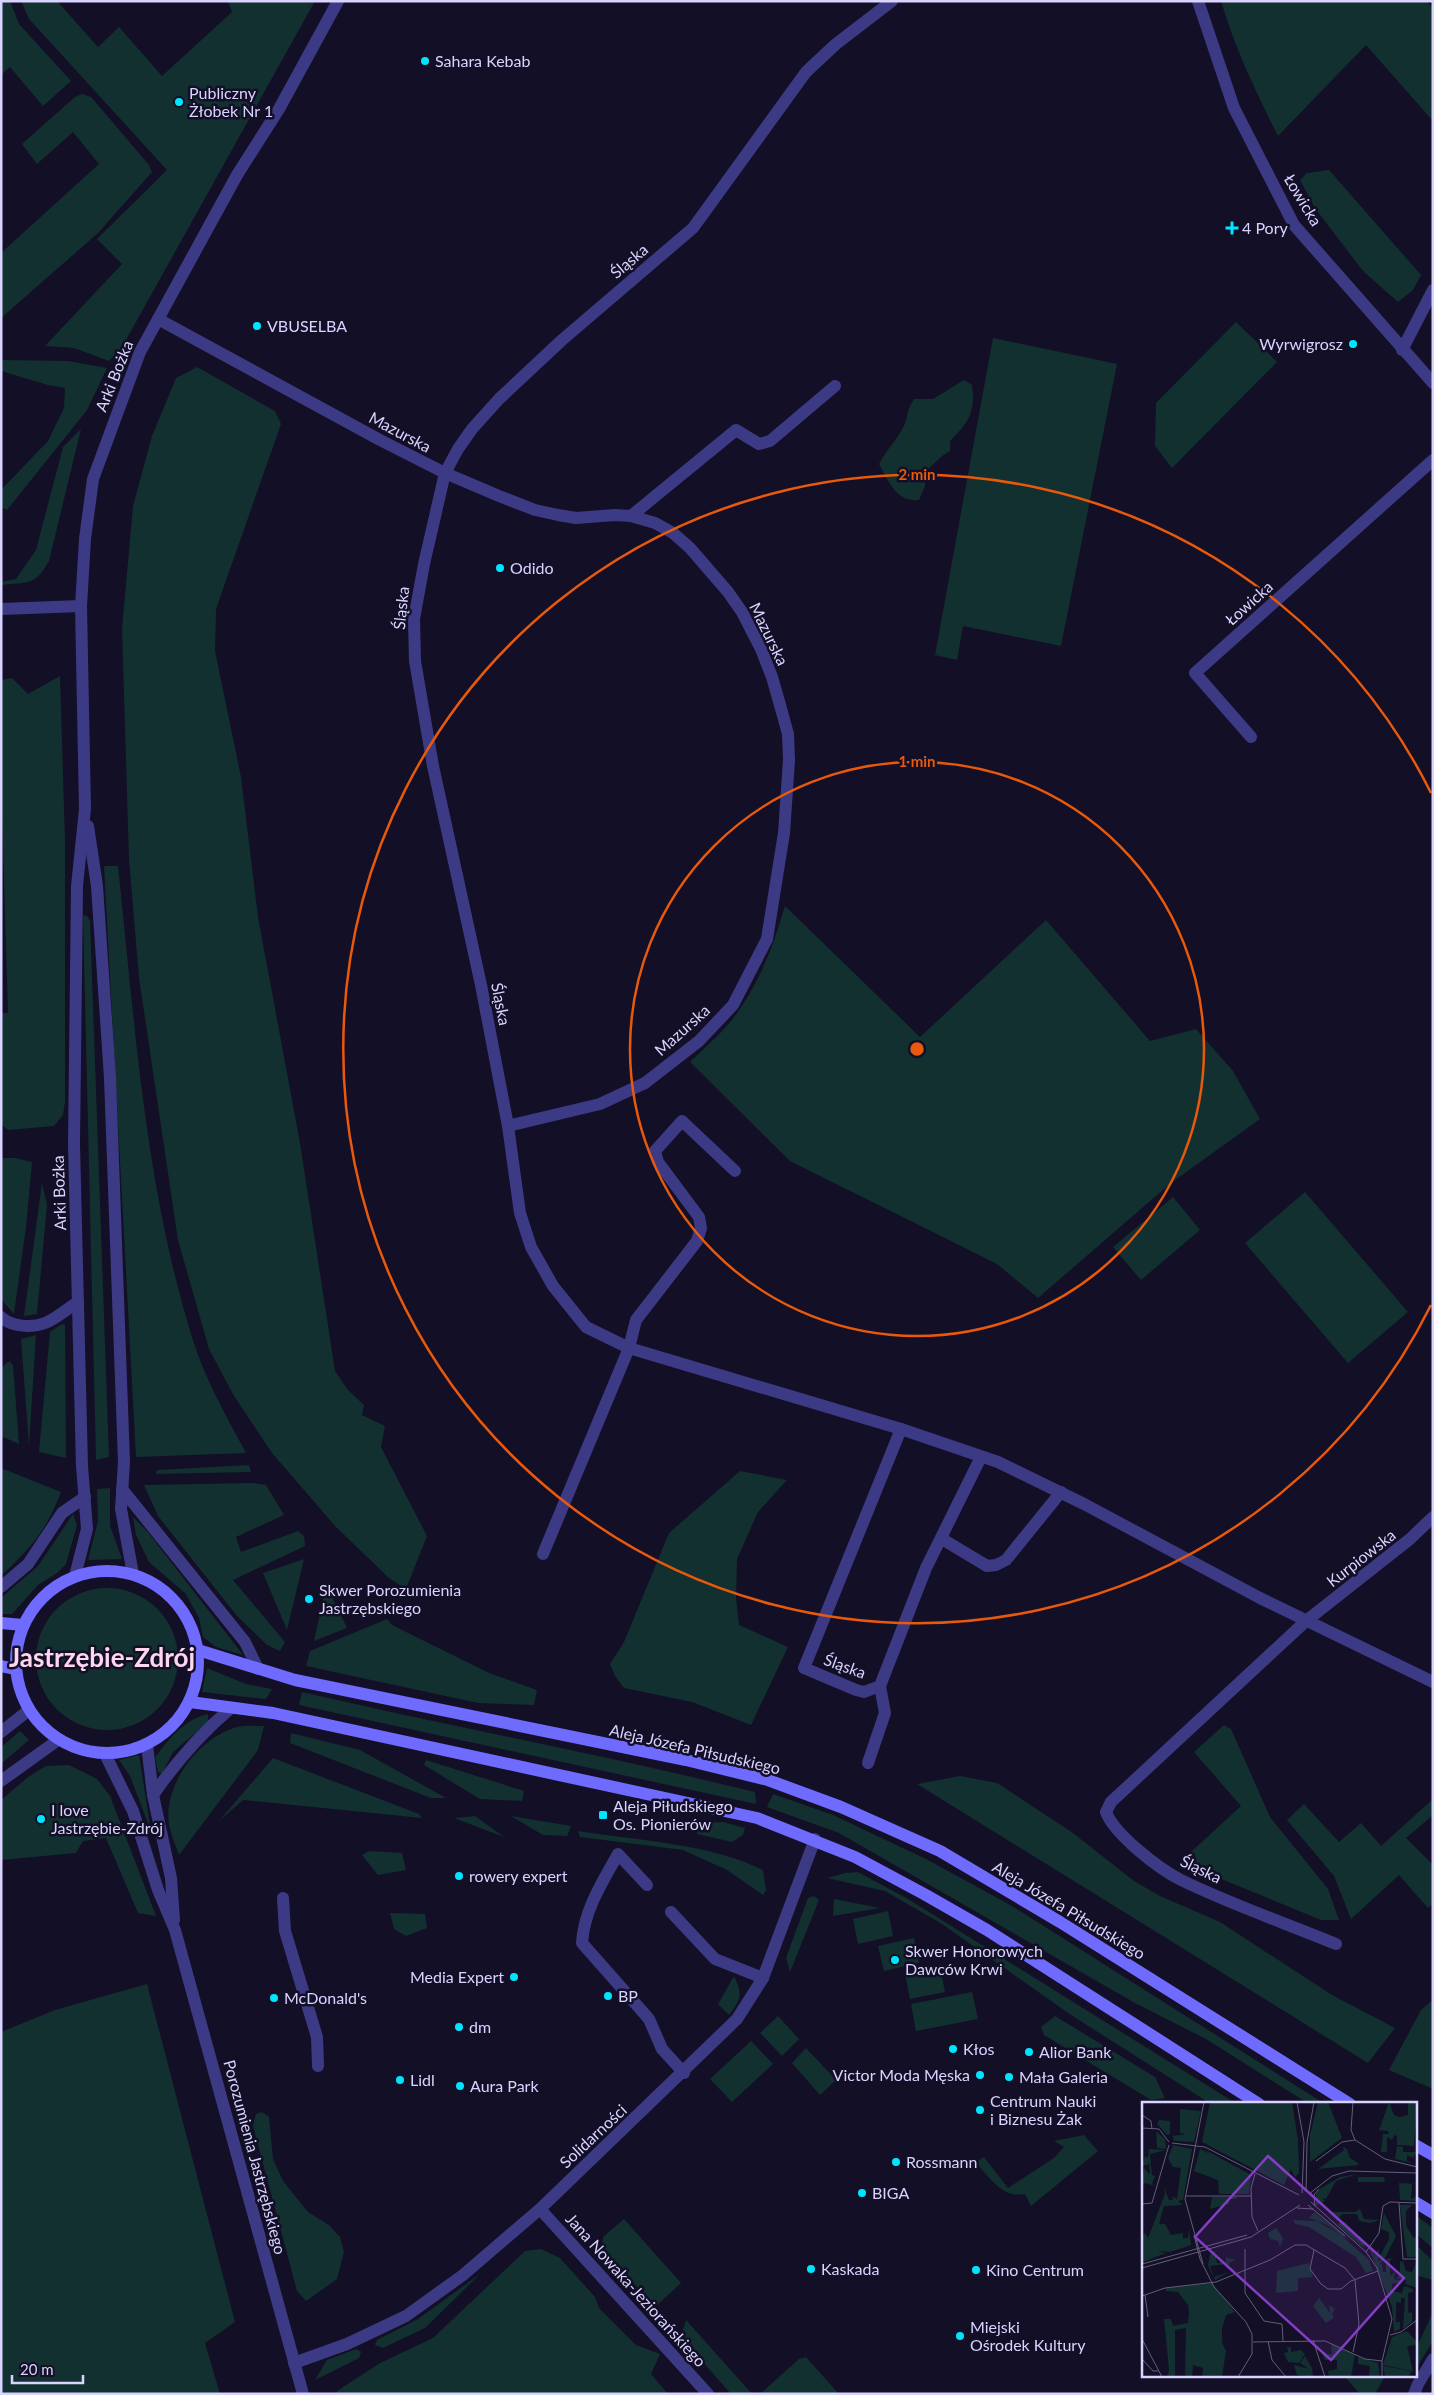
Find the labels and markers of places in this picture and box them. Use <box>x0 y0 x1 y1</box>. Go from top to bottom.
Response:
place label: Sahara Kebab <box>435 51 530 70</box>
marker: Sahara Kebab <box>419 55 431 67</box>
place label: Publiczny Żłobek Nr 1 <box>189 83 273 120</box>
marker: Publiczny Żłobek Nr 1 <box>173 96 185 108</box>
place label: 4 Pory <box>1242 218 1288 237</box>
marker: 4 Pory <box>1226 222 1238 234</box>
place label: VBUSELBA <box>267 316 347 335</box>
marker: VBUSELBA <box>251 320 263 332</box>
place label: Wyrwigrosz <box>1259 334 1343 353</box>
marker: Wyrwigrosz <box>1347 338 1359 350</box>
place label: Odido <box>510 558 554 577</box>
marker: Odido <box>494 562 506 574</box>
centre of rings <box>908 1040 926 1058</box>
place label: Skwer Porozumienia Jastrzębskiego <box>319 1580 461 1617</box>
marker: Skwer Porozumienia Jastrzębskiego <box>303 1593 315 1605</box>
place label: Aleja Piłudskiego Os. Pionierów <box>613 1796 733 1833</box>
place label: I love Jastrzębie-Zdrój <box>51 1800 163 1837</box>
marker: Aleja Piłudskiego Os. Pionierów <box>597 1809 609 1821</box>
marker: I love Jastrzębie-Zdrój <box>35 1813 47 1825</box>
place label: rowery expert <box>469 1866 568 1885</box>
marker: rowery expert <box>453 1870 465 1882</box>
place label: Skwer Honorowych Dawców Krwi <box>905 1941 1043 1978</box>
marker: Skwer Honorowych Dawców Krwi <box>889 1954 901 1966</box>
place label: Media Expert <box>410 1967 504 1986</box>
marker: Media Expert <box>508 1971 520 1983</box>
place label: BP <box>618 1986 638 2005</box>
place label: McDonald's <box>284 1988 367 2007</box>
marker: BP <box>602 1990 614 2002</box>
marker: McDonald's <box>268 1992 280 2004</box>
place label: dm <box>469 2017 491 2036</box>
marker: dm <box>453 2021 465 2033</box>
place label: Kłos <box>963 2039 995 2058</box>
place label: Alior Bank <box>1039 2042 1112 2061</box>
marker: Kłos <box>947 2043 959 2055</box>
marker: Alior Bank <box>1023 2046 1035 2058</box>
place label: Victor Moda Męska <box>833 2065 970 2084</box>
place label: Mała Galeria <box>1019 2067 1108 2086</box>
marker: Victor Moda Męska <box>974 2069 986 2081</box>
place label: Lidl <box>410 2070 435 2089</box>
marker: Mała Galeria <box>1003 2071 1015 2083</box>
marker: Lidl <box>394 2074 406 2086</box>
place label: Aura Park <box>470 2076 539 2095</box>
marker: Aura Park <box>454 2080 466 2092</box>
place label: Centrum Nauki i Biznesu Żak <box>990 2091 1096 2128</box>
marker: Centrum Nauki i Biznesu Żak <box>974 2104 986 2116</box>
place label: Rossmann <box>906 2152 977 2171</box>
marker: Rossmann <box>890 2156 902 2168</box>
place label: BIGA <box>872 2183 909 2202</box>
marker: BIGA <box>856 2187 868 2199</box>
place label: Kaskada <box>821 2259 879 2278</box>
place label: Kino Centrum <box>986 2260 1084 2279</box>
marker: Kaskada <box>805 2263 817 2275</box>
marker: Kino Centrum <box>970 2264 982 2276</box>
place label: Miejski Ośrodek Kultury <box>970 2317 1086 2354</box>
marker: Miejski Ośrodek Kultury <box>954 2330 966 2342</box>

